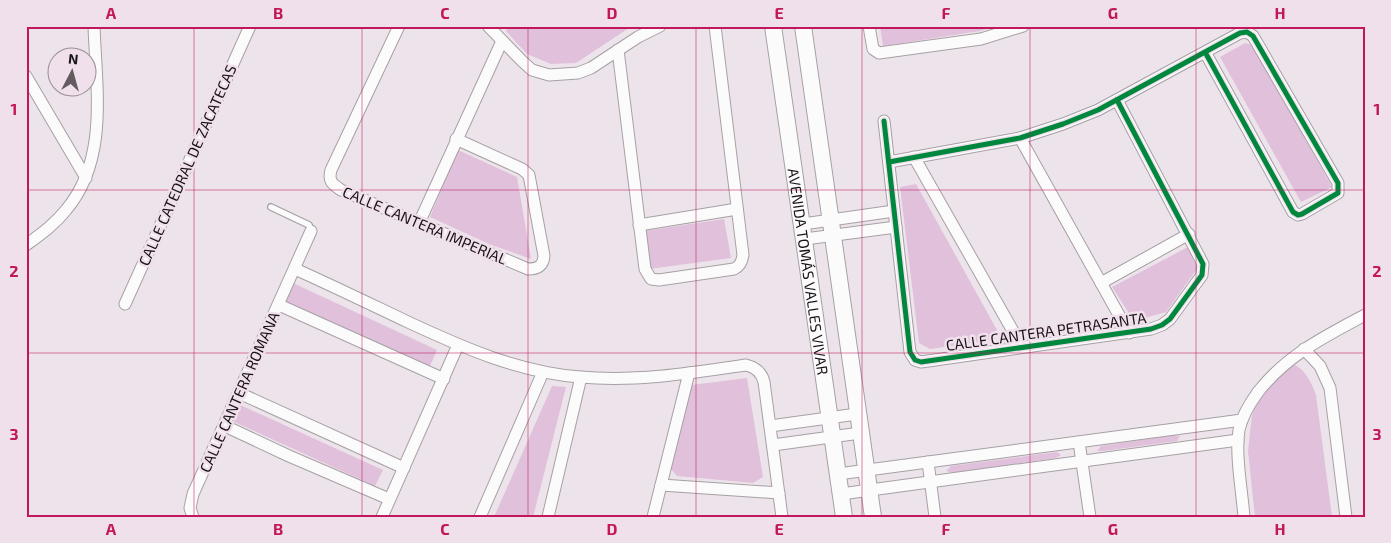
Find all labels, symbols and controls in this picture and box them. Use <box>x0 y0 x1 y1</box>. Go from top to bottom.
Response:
text: A <box>106 3 117 22</box>
text: B <box>273 3 283 22</box>
text: C <box>440 3 450 22</box>
text: D <box>607 3 618 22</box>
text: E <box>774 3 784 22</box>
text: F <box>942 3 951 22</box>
text: G <box>1108 3 1118 22</box>
text: H <box>1274 3 1286 22</box>
north arrow <box>48 48 98 98</box>
text: N <box>67 50 79 68</box>
street label: CALLE CATEDRAL DE ZACATECAS <box>134 62 240 268</box>
text: 1 <box>11 99 17 118</box>
text: 1 <box>1374 99 1380 118</box>
street label: AVENIDA TOMÁS VALLES VIVAR <box>785 167 832 376</box>
street label: CALLE CANTERA IMPERIAL <box>340 182 510 268</box>
text: 2 <box>9 261 19 280</box>
text: 2 <box>1372 261 1382 280</box>
street label: CALLE CANTERA ROMANA <box>195 308 283 475</box>
street label: CALLE CANTERA PETRASANTA <box>945 308 1148 354</box>
text: 3 <box>9 424 19 443</box>
text: 3 <box>1372 424 1382 443</box>
text: A <box>106 519 117 538</box>
text: B <box>273 519 283 538</box>
text: C <box>440 519 450 538</box>
text: D <box>607 519 618 538</box>
text: E <box>774 519 784 538</box>
text: F <box>942 519 951 538</box>
text: G <box>1108 519 1118 538</box>
text: H <box>1274 519 1286 538</box>

